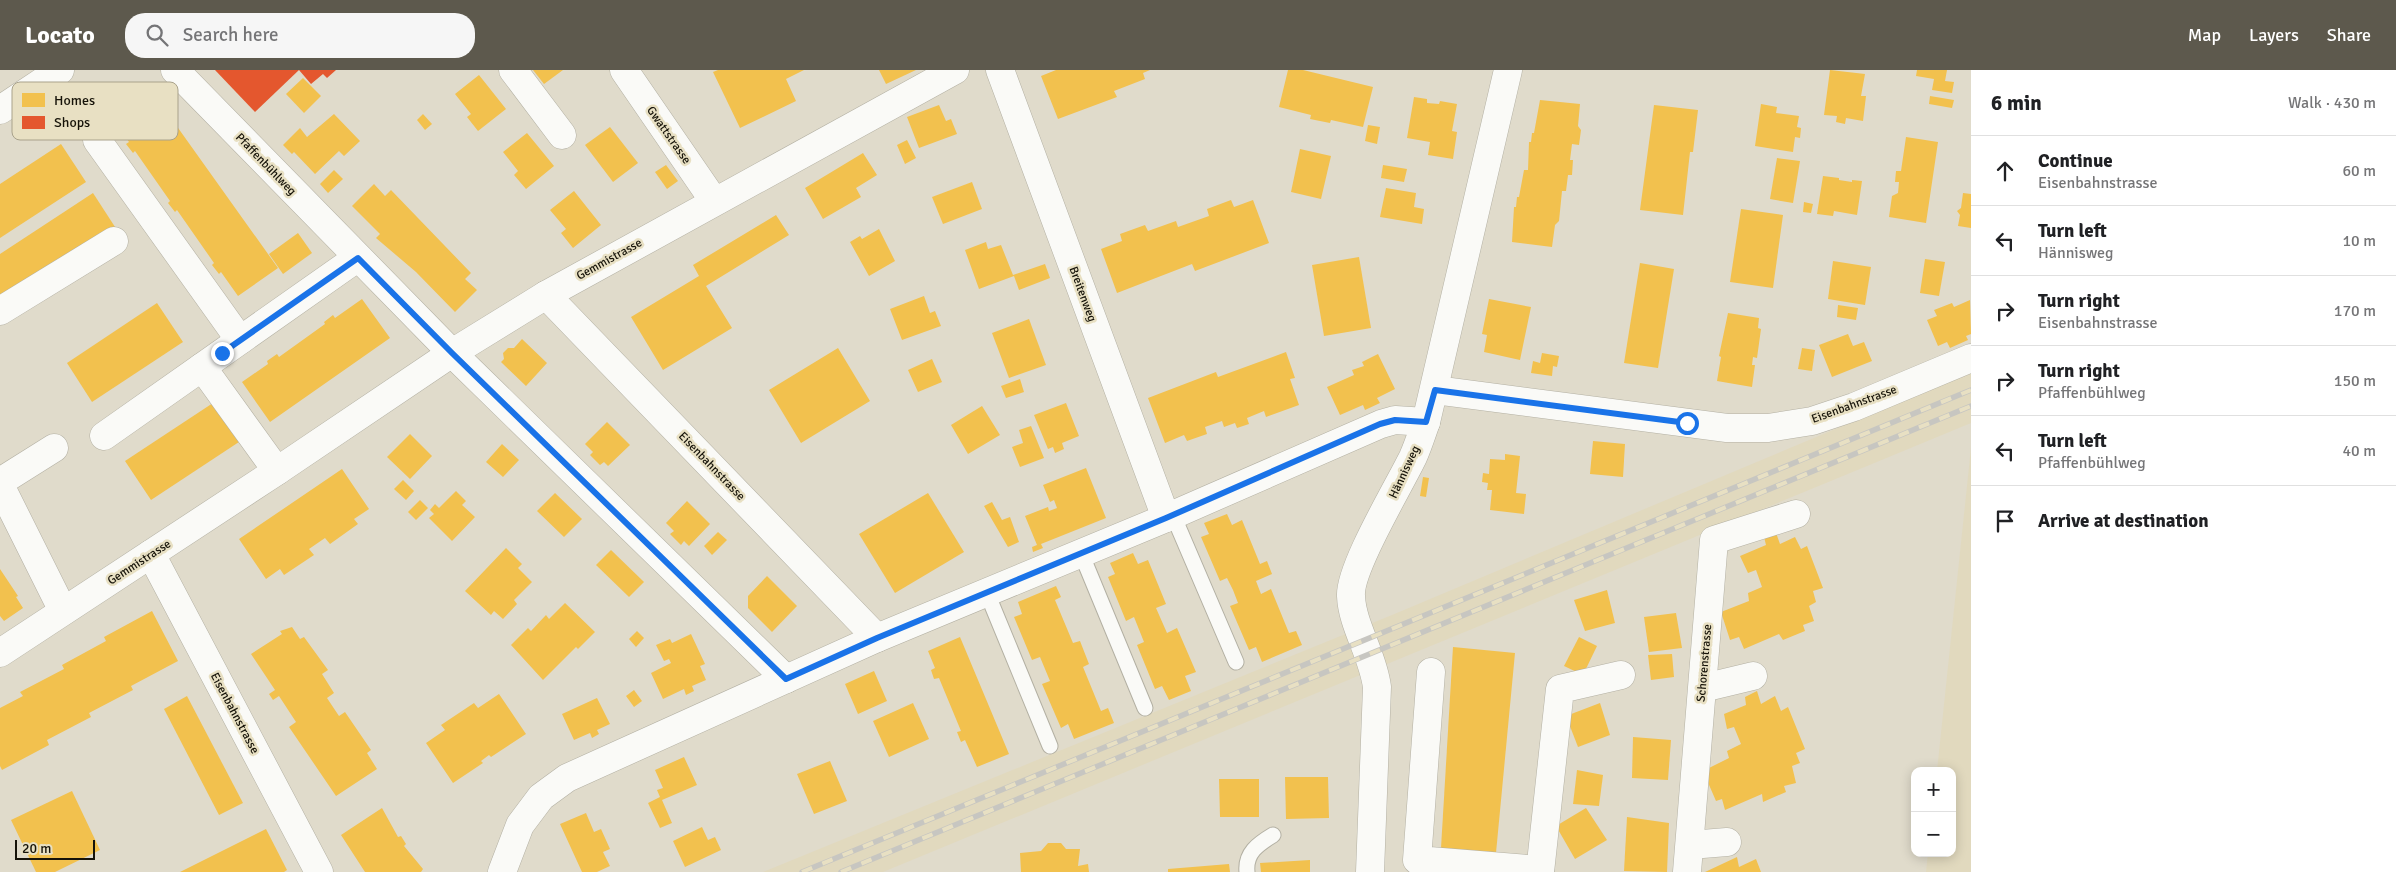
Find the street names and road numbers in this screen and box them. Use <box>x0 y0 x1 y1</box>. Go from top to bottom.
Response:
street label: Gwattstrasse <box>643 104 694 167</box>
street label: Pfaffenbühlweg <box>232 130 299 199</box>
street label: Gemmistrasse <box>574 235 645 284</box>
street label: Breitenweg <box>1066 264 1099 324</box>
street label: Eisenbahnstrasse <box>1809 382 1899 427</box>
street label: Eisenbahnstrasse <box>675 429 748 504</box>
street label: Hännisweg <box>1386 443 1423 501</box>
street label: Gemmistrasse <box>105 536 174 588</box>
street label: Schorenstrasse <box>1694 623 1715 703</box>
street label: Eisenbahnstrasse <box>207 670 262 756</box>

